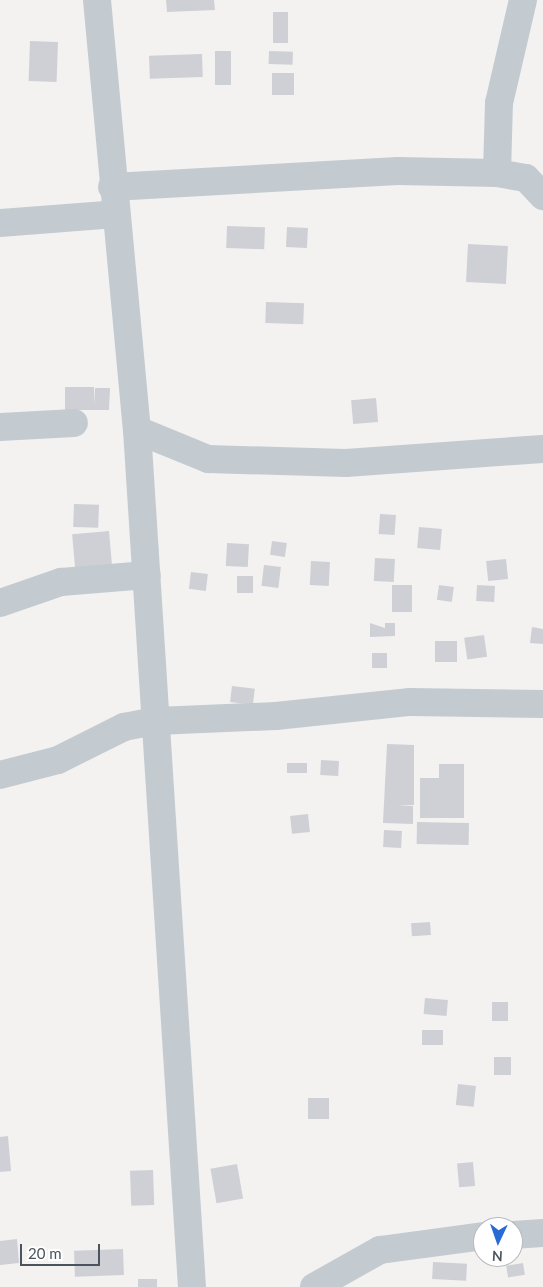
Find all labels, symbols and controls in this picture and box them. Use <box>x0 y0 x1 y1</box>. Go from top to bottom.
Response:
north arrow <box>473 1217 523 1267</box>
scale bar <box>22 1234 102 1266</box>
text: 20 m <box>28 1244 62 1262</box>
text: N <box>491 1248 503 1265</box>

